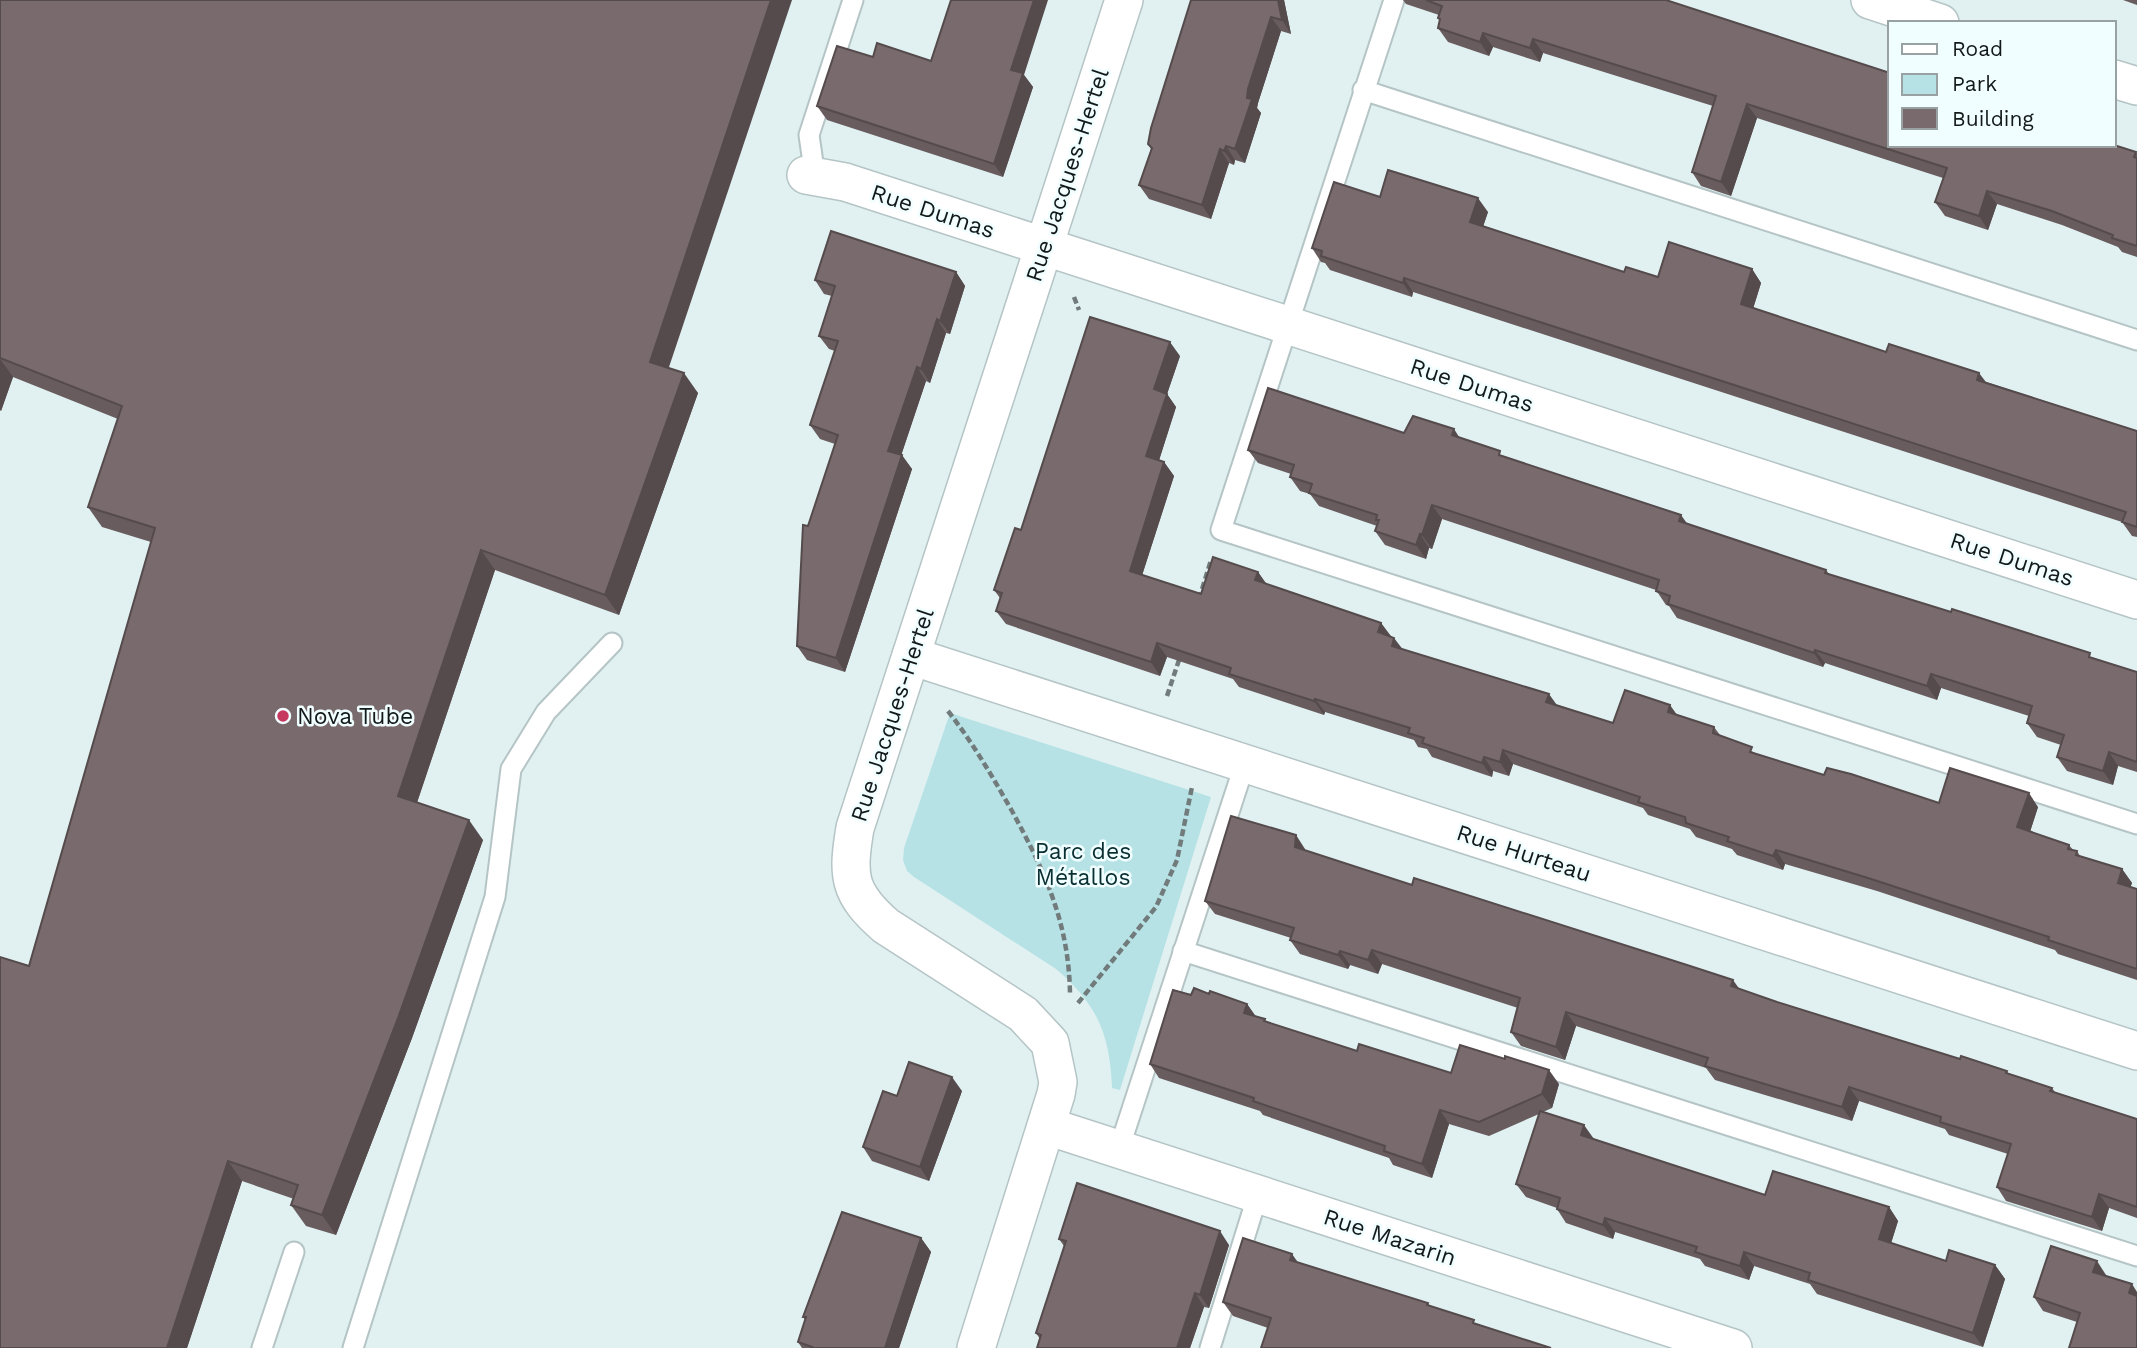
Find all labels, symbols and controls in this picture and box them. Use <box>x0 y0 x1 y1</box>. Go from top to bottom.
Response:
legend <box>1888 21 2116 147</box>
text: Road <box>1952 36 2003 61</box>
street label: Rue Jacques-Hertel <box>1020 65 1115 285</box>
text: Park <box>1952 71 1997 96</box>
text: Building <box>1952 106 2034 131</box>
street label: Rue Dumas <box>868 179 998 244</box>
street label: Rue Dumas <box>1407 353 1537 418</box>
street label: Rue Dumas <box>1947 527 2077 592</box>
street label: Rue Jacques-Hertel <box>845 605 940 825</box>
place label: Nova Tube <box>297 703 413 730</box>
marker: Nova Tube <box>275 708 291 724</box>
street label: Rue Hurteau <box>1453 819 1595 888</box>
park label: Parc des Métallos <box>1035 838 1131 891</box>
street label: Rue Mazarin <box>1320 1203 1460 1272</box>

